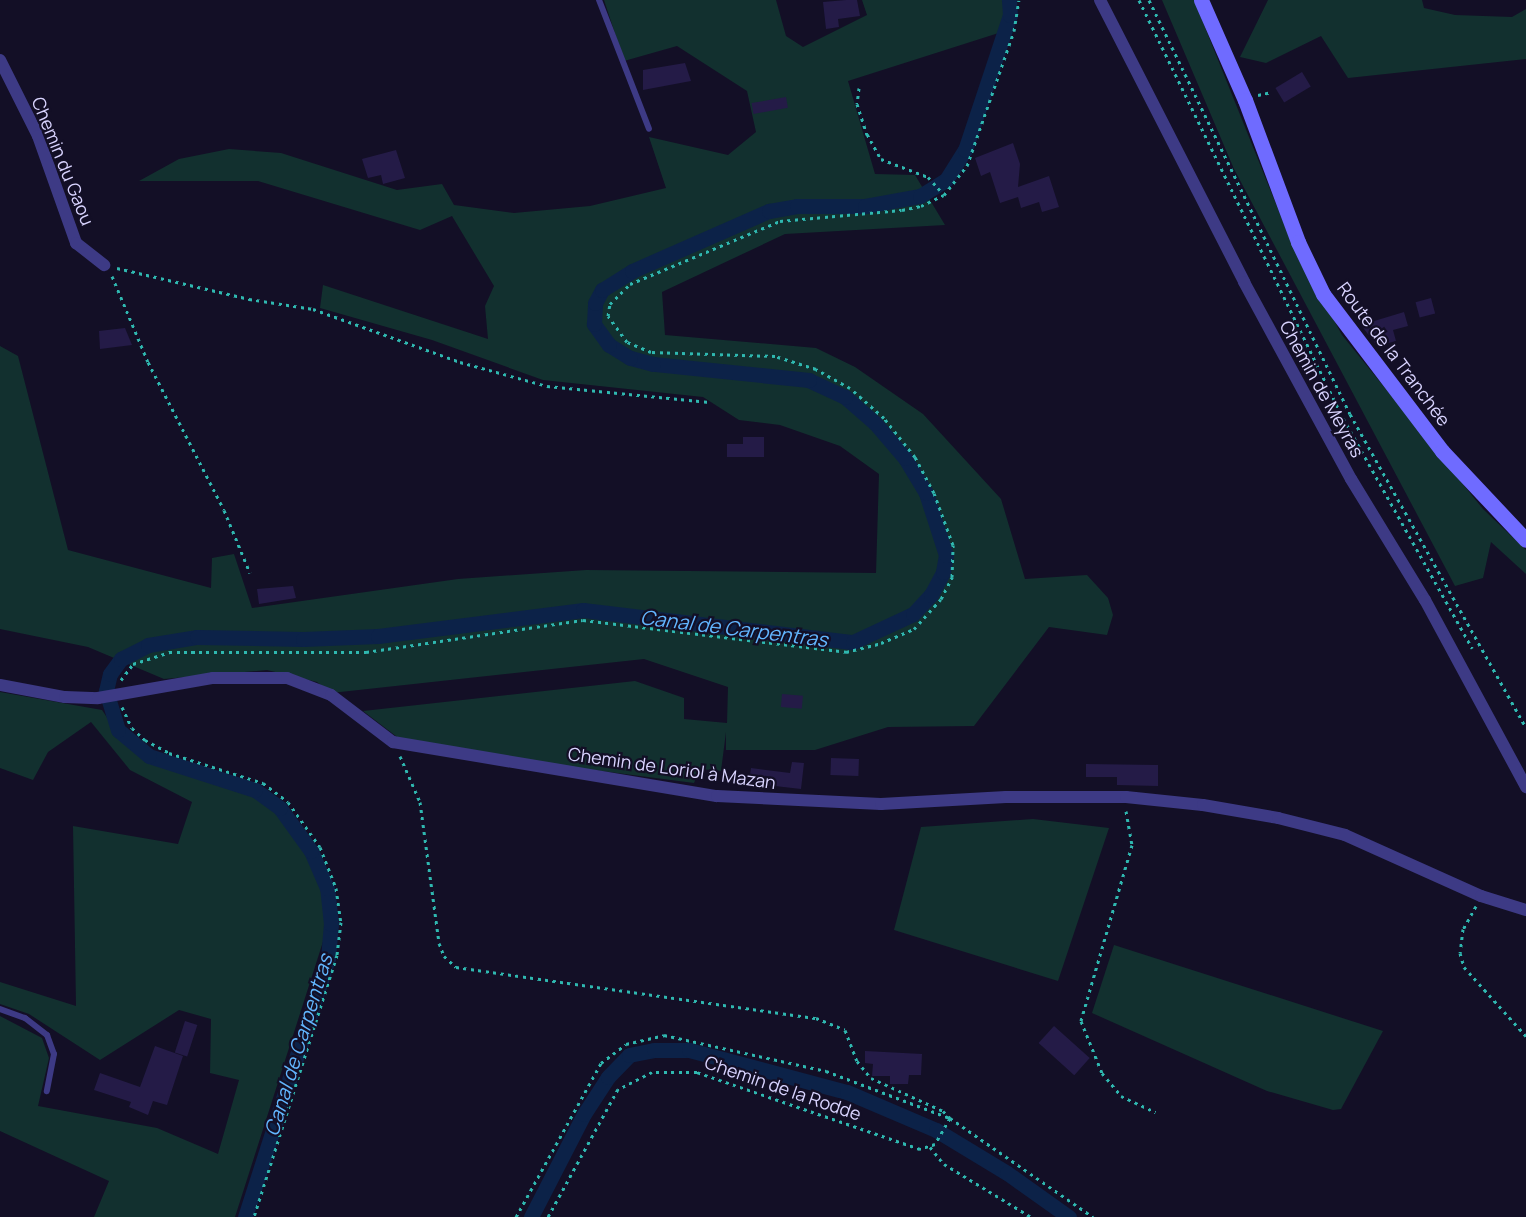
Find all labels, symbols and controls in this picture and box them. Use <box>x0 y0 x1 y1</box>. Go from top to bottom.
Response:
street label: Chemin du Gaou <box>27 94 99 228</box>
street label: Route de la Tranchée <box>1333 278 1455 430</box>
street label: Chemin de Meyras <box>1275 317 1369 461</box>
water label: Canal de Carpentras <box>639 605 829 651</box>
street label: Chemin de Loriol à Mazan <box>567 743 777 793</box>
water label: Canal de Carpentras <box>259 951 337 1139</box>
street label: Chemin de la Rodde <box>702 1051 864 1125</box>

